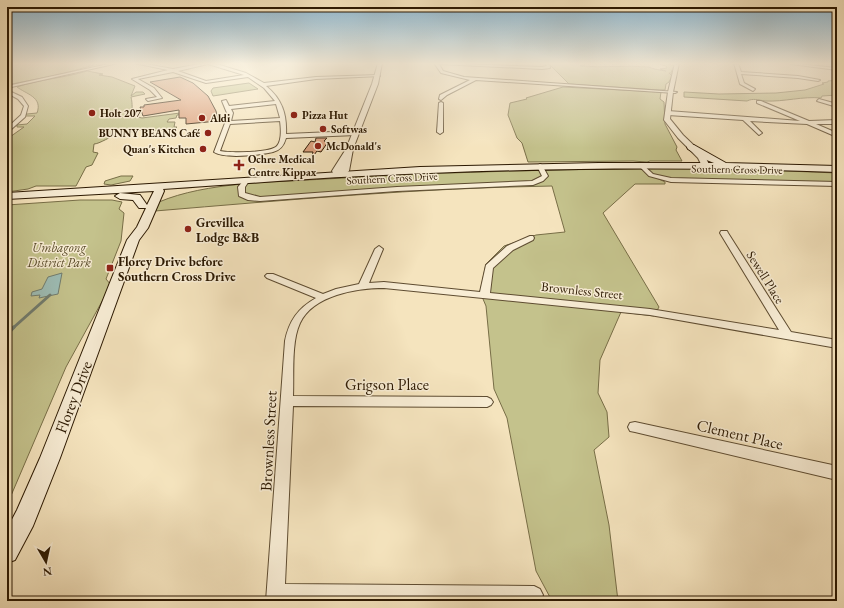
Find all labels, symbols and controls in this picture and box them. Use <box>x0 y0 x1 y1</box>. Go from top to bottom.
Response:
place label: Holt 207 <box>100 106 142 120</box>
marker: Holt 207 <box>87 108 97 118</box>
place label: Pizza Hut <box>302 108 349 122</box>
marker: Pizza Hut <box>289 110 299 120</box>
place label: Aldi <box>209 111 231 125</box>
marker: Aldi <box>197 113 207 123</box>
place label: Softwas <box>331 122 367 136</box>
marker: Softwas <box>318 124 328 134</box>
place label: BUNNY BEANS Café <box>99 126 200 140</box>
marker: BUNNY BEANS Café <box>203 128 213 138</box>
place label: McDonald's <box>326 139 381 153</box>
marker: McDonald's <box>313 141 323 151</box>
place label: Quan's Kitchen <box>123 142 196 156</box>
marker: Quan's Kitchen <box>198 144 208 154</box>
place label: Ochre Medical Centre Kippax <box>248 152 317 179</box>
marker: Ochre Medical Centre Kippax <box>233 159 245 171</box>
street label: Southern Cross Drive <box>691 161 783 177</box>
street label: Southern Cross Drive <box>346 169 439 187</box>
place label: Grevillea Lodge B&B <box>196 214 259 246</box>
marker: Grevillea Lodge B&B <box>183 224 193 234</box>
park label: Umbagong District Park <box>26 239 91 271</box>
street label: Sewell Place <box>743 248 788 307</box>
place label: Florey Drive before Southern Cross Drive <box>118 253 236 285</box>
marker: Florey Drive before Southern Cross Drive <box>105 263 115 273</box>
street label: Brownless Street <box>540 278 623 303</box>
street label: Florey Drive <box>50 358 97 436</box>
street label: Grigson Place <box>345 374 429 395</box>
street label: Brownless Street <box>255 390 282 492</box>
street label: Clement Place <box>695 414 785 455</box>
north arrow <box>26 542 66 582</box>
text: N <box>42 564 53 580</box>

